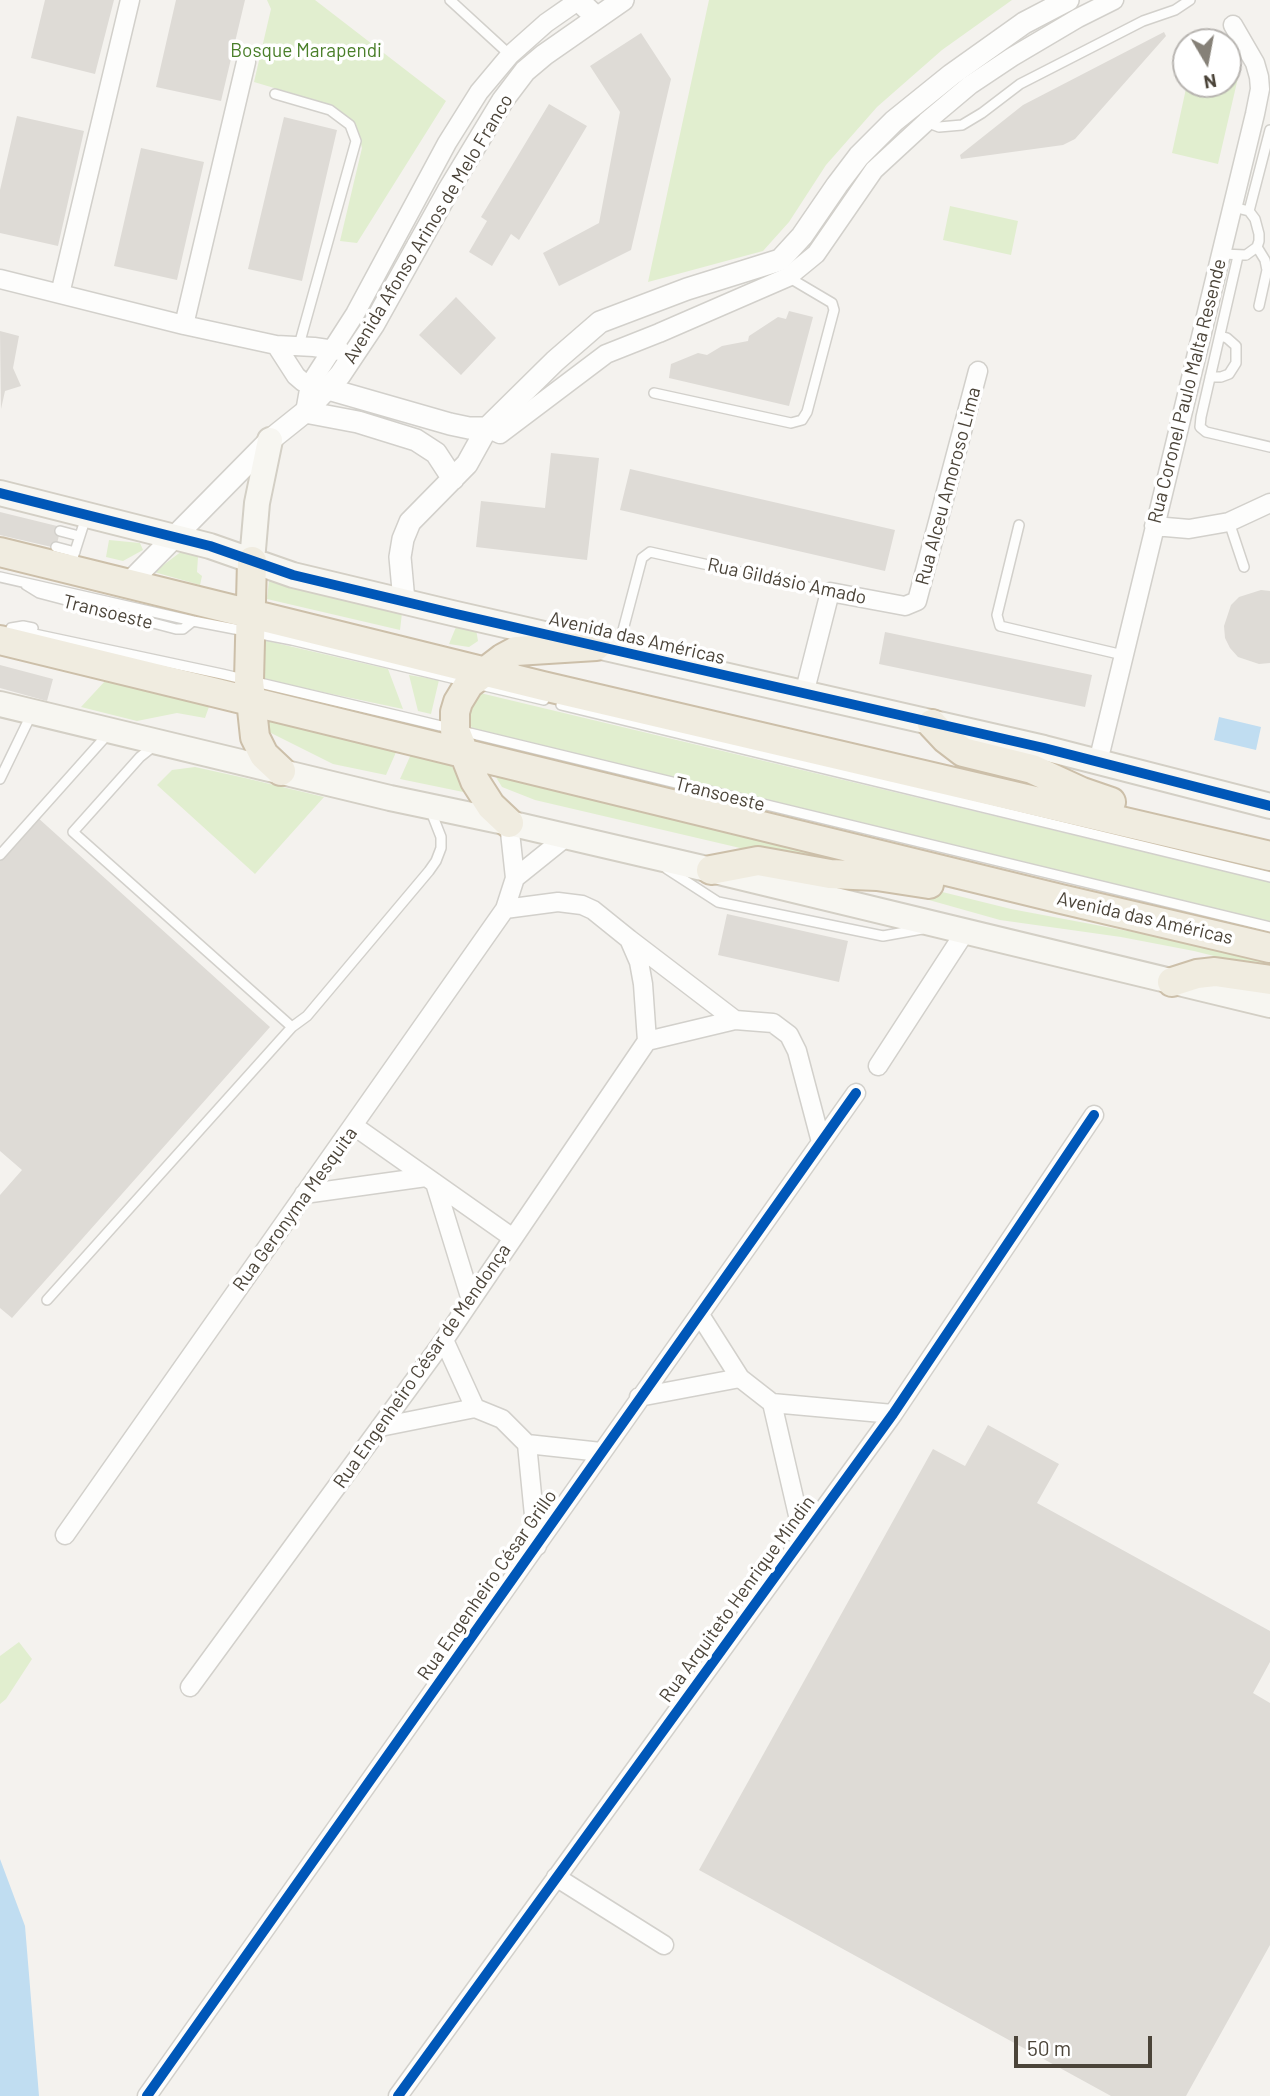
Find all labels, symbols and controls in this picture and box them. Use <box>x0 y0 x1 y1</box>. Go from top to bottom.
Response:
north arrow <box>1172 28 1242 98</box>
park label: Bosque Marapendi <box>230 40 382 62</box>
text: N <box>1202 70 1219 95</box>
street label: Avenida Afonso Arinos de Melo Franco <box>338 90 518 368</box>
street label: Rua Coronel Paulo Malta Resende <box>1143 256 1231 526</box>
street label: Rua Alceu Amoroso Lima <box>911 384 985 588</box>
street label: Rua Gildásio Amado <box>705 553 869 609</box>
street label: Transoeste <box>61 590 155 634</box>
street label: Avenida das Américas <box>547 607 727 669</box>
street label: Transoeste <box>673 772 767 816</box>
street label: Avenida das Américas <box>1055 887 1235 949</box>
street label: Rua Geronyma Mesquita <box>228 1123 362 1295</box>
street label: Rua Engenheiro César de Mendonça <box>329 1239 515 1493</box>
street label: Rua Engenheiro César Grillo <box>413 1485 561 1685</box>
street label: Rua Arquiteto Henrique Mindin <box>654 1491 820 1707</box>
scale bar <box>1018 2022 1156 2066</box>
text: 50 m <box>1027 2035 1071 2060</box>

